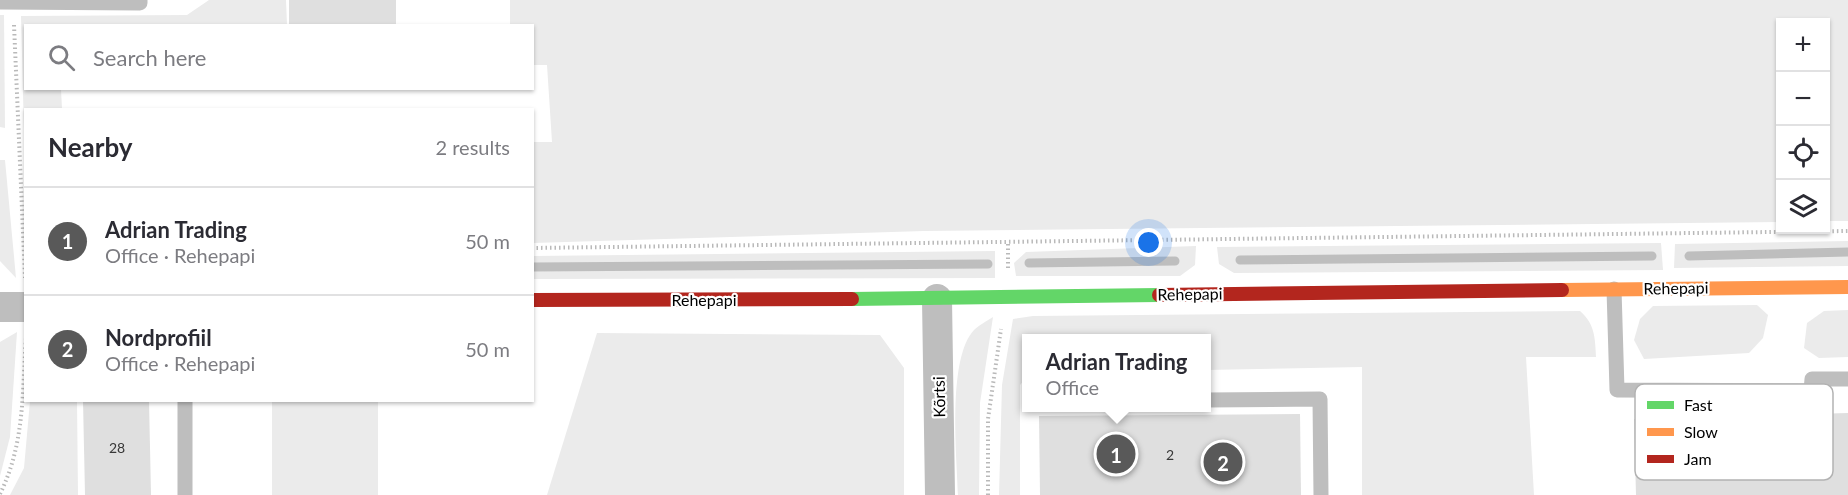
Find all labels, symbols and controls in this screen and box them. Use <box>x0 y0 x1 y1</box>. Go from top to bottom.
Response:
map controls <box>1776 18 1830 234</box>
button: + <box>1776 18 1830 72</box>
search box <box>24 24 534 90</box>
icon: search <box>45 41 78 74</box>
text: Search here <box>93 44 206 71</box>
button: − <box>1776 72 1830 126</box>
button: locate <box>1776 126 1830 180</box>
text: Nearby <box>48 131 133 163</box>
text: 2 results <box>435 135 510 159</box>
button: layers <box>1776 180 1830 234</box>
text: Adrian Trading <box>105 216 247 243</box>
your location <box>1134 228 1163 257</box>
text: 1 <box>62 229 73 253</box>
text: 50 m <box>465 229 510 253</box>
text: Office · Rehepapi <box>105 243 255 267</box>
street label: Rehepapi <box>1643 277 1709 298</box>
street label: Rehepapi <box>1157 283 1223 304</box>
street label: Rehepapi <box>671 290 737 309</box>
text: Nordprofiil <box>105 324 212 351</box>
popup <box>1022 334 1211 412</box>
text: 2 <box>62 337 73 361</box>
text: 50 m <box>465 337 510 361</box>
text: Adrian Trading <box>1046 348 1187 375</box>
text: Office · Rehepapi <box>105 351 255 375</box>
text: Office <box>1046 375 1099 399</box>
street label: Kõrtsi <box>929 376 948 418</box>
legend <box>1635 384 1833 480</box>
text: Fast <box>1684 395 1713 414</box>
text: Slow <box>1684 422 1718 441</box>
pin: 1 <box>1096 432 1136 476</box>
house number: 28 <box>109 439 125 456</box>
pin: 2 <box>1204 440 1242 484</box>
house number: 2 <box>1166 446 1174 463</box>
text: Jam <box>1684 449 1712 468</box>

